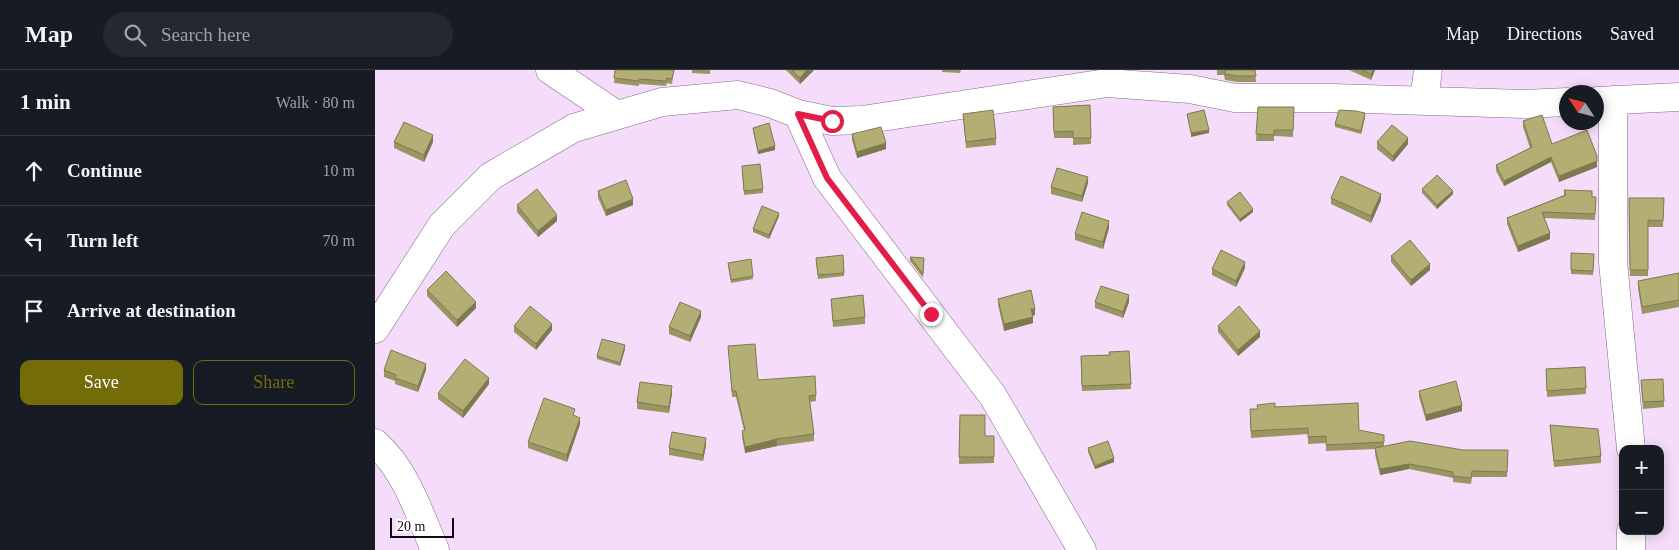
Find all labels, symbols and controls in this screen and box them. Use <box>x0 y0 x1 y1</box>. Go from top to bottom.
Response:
search box <box>103 12 453 57</box>
text: Map <box>25 21 73 47</box>
icon: search <box>121 21 149 49</box>
text: Search here <box>161 24 250 45</box>
text: Map <box>1446 24 1479 44</box>
text: Directions <box>1507 24 1582 44</box>
text: Saved <box>1610 24 1654 44</box>
north arrow <box>1559 85 1604 130</box>
text: 1 min <box>20 90 71 114</box>
text: Walk · 80 m <box>276 94 355 111</box>
route start <box>821 110 844 133</box>
icon: ahead <box>20 157 48 185</box>
text: Continue <box>67 160 142 181</box>
text: 10 m <box>323 162 355 179</box>
icon: left <box>20 227 48 255</box>
text: Turn left <box>67 230 139 251</box>
text: 70 m <box>323 232 355 249</box>
icon: arrive <box>20 297 48 325</box>
text: Arrive at destination <box>67 300 236 321</box>
route end <box>920 303 943 326</box>
button: Save <box>20 360 183 405</box>
button: Share <box>193 360 355 405</box>
map controls <box>1619 445 1664 535</box>
button: + <box>1619 445 1664 490</box>
button: − <box>1619 490 1664 535</box>
scale bar <box>390 515 454 538</box>
text: 20 m <box>397 519 425 534</box>

